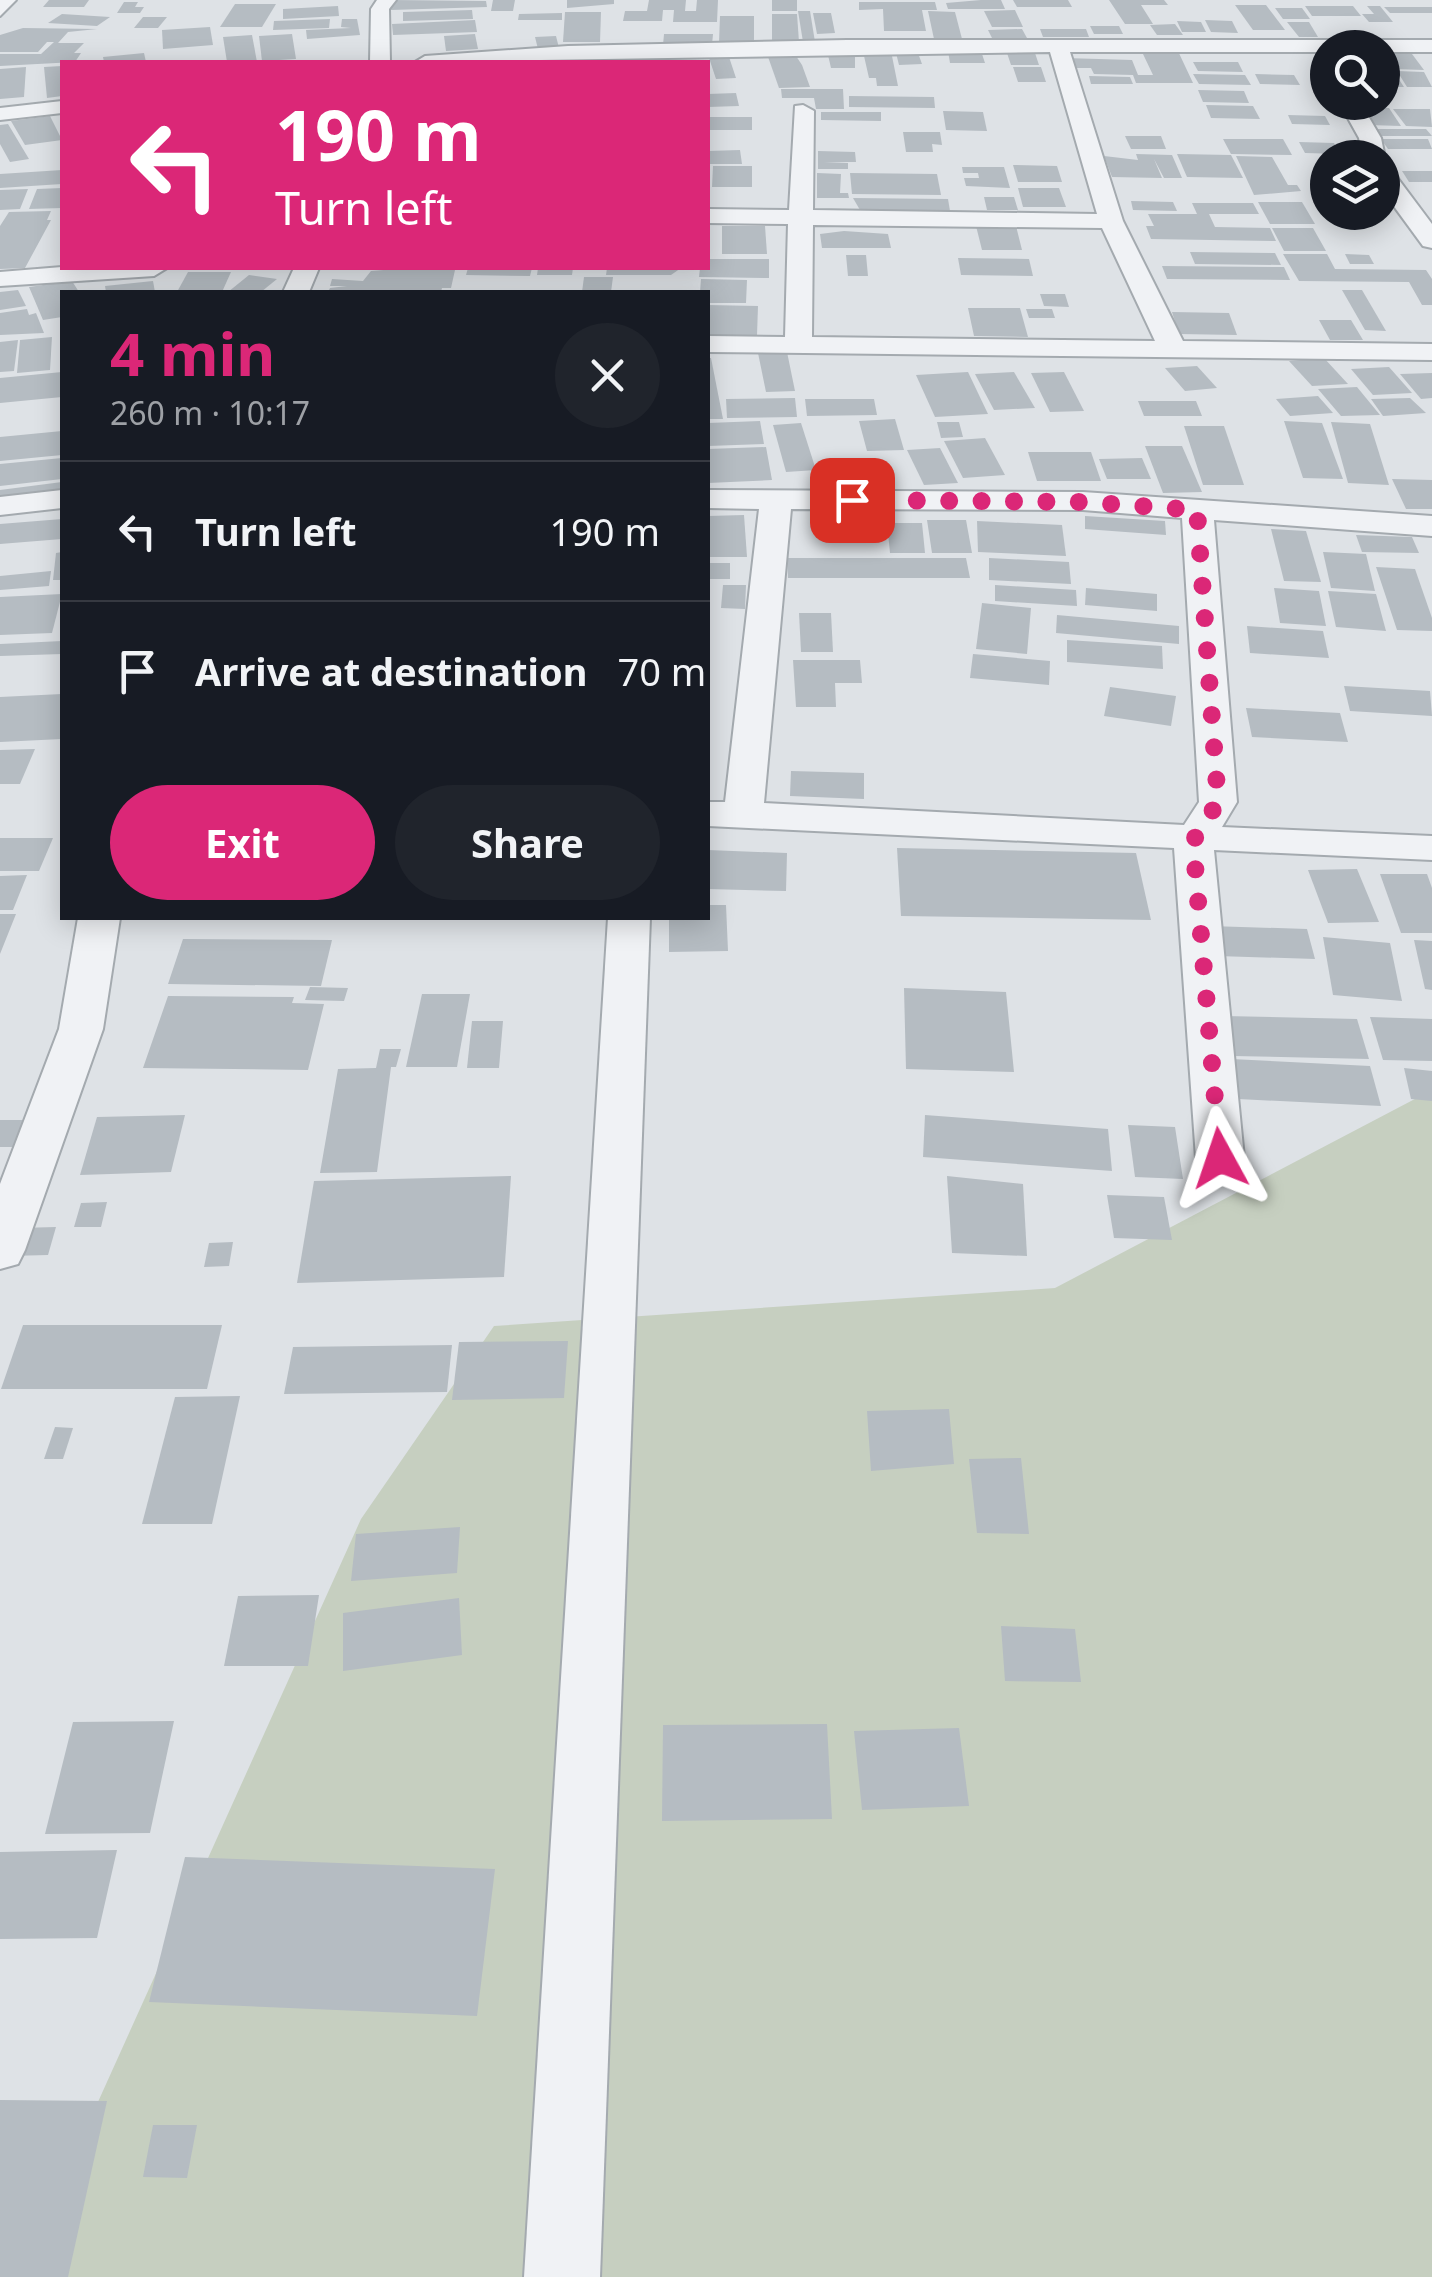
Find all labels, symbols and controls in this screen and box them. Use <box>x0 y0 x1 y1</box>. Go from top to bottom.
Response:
map controls <box>1310 30 1400 230</box>
button: search <box>1310 30 1400 120</box>
text: 190 m <box>275 86 482 182</box>
icon: left <box>110 100 240 230</box>
button: layers <box>1310 140 1400 230</box>
text: Turn left <box>275 177 452 238</box>
text: 4 min <box>110 312 275 394</box>
button: close <box>555 323 660 428</box>
text: 260 m · 10:17 <box>110 391 310 434</box>
pin <box>810 458 895 543</box>
icon: arrive <box>825 473 880 528</box>
icon: left <box>110 504 165 559</box>
text: Turn left <box>195 505 357 557</box>
text: 190 m <box>549 505 660 557</box>
icon: arrive <box>110 644 165 699</box>
text: Arrive at destination <box>195 645 587 697</box>
text: 70 m <box>617 645 706 697</box>
button: Exit <box>110 785 375 900</box>
button: Share <box>395 785 660 900</box>
position arrow <box>1168 1106 1272 1210</box>

